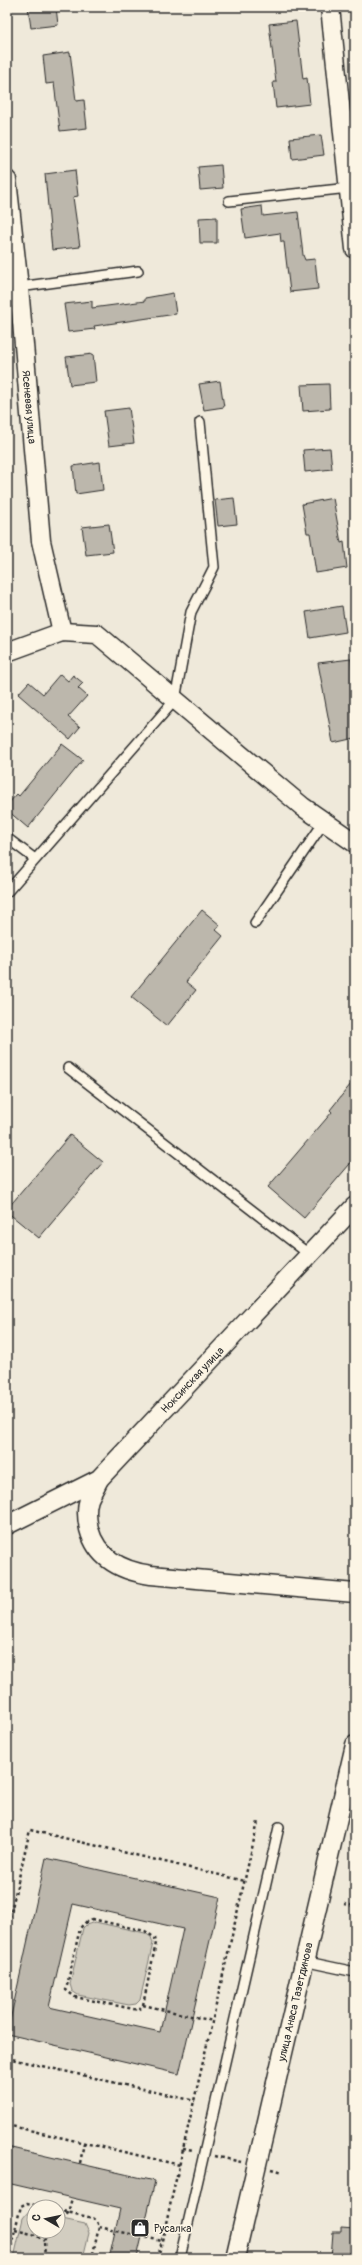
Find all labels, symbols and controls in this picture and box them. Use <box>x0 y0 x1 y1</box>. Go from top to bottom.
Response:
street label: Ясеневая улица <box>20 370 39 444</box>
street label: Ноксинская улица <box>158 1344 226 1415</box>
street label: улица Анаса Тазетдинова <box>274 1941 315 2064</box>
north arrow <box>26 2199 66 2239</box>
text: С <box>30 2213 44 2222</box>
shop icon: Русалка <box>129 2217 151 2239</box>
place label: Русалка <box>154 2222 191 2235</box>

